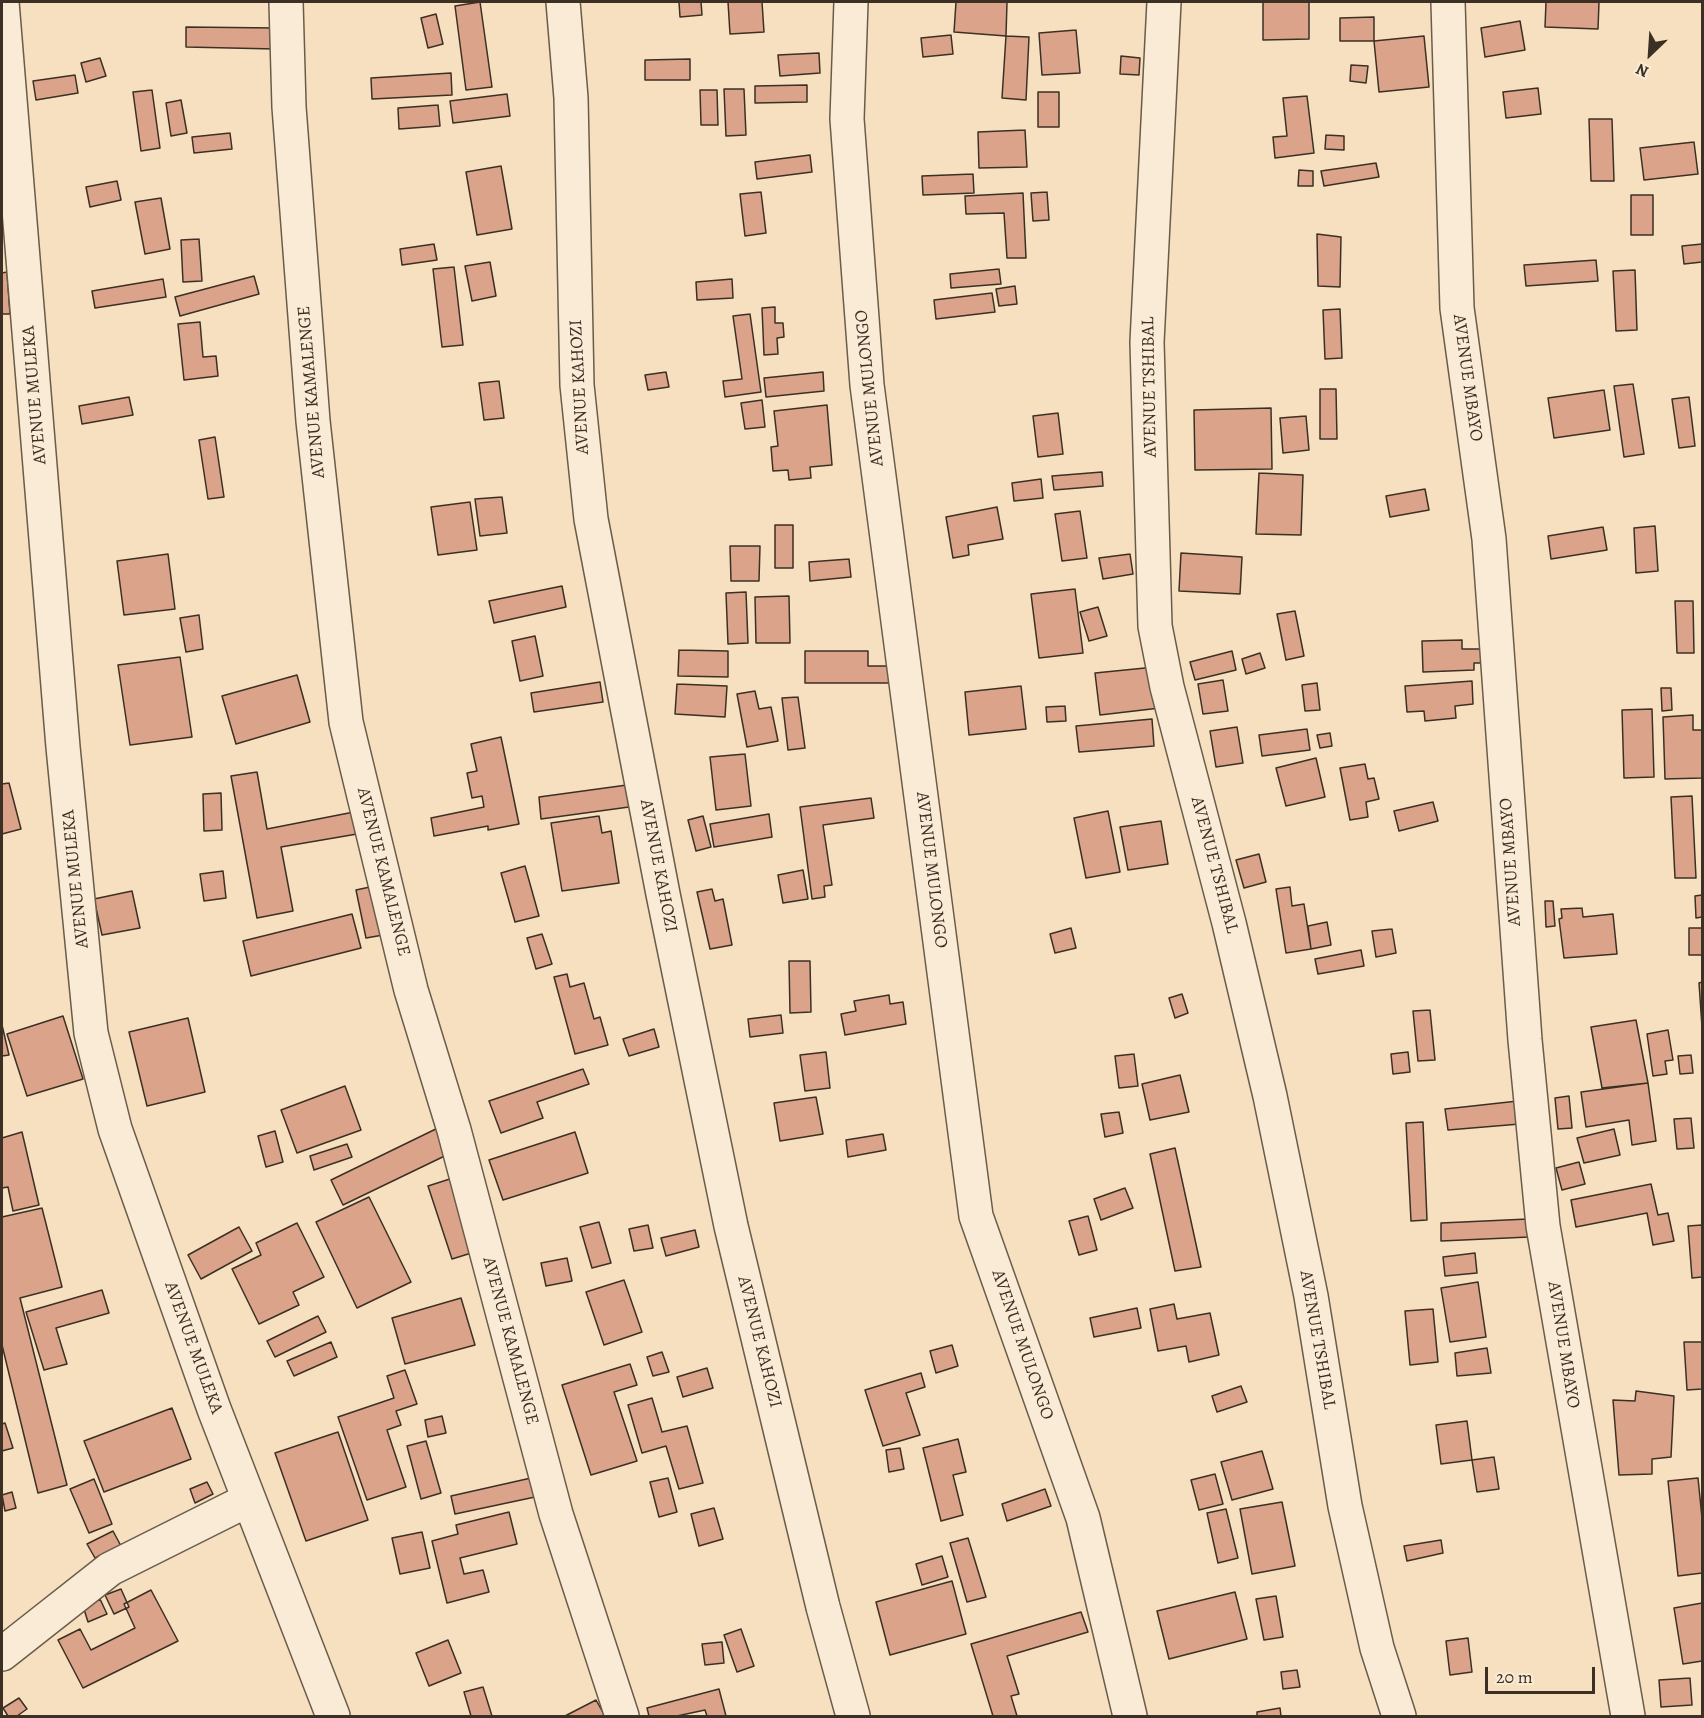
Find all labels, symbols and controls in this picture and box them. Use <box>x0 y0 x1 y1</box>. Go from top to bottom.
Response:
north arrow <box>1620 24 1680 84</box>
text: N <box>1632 58 1652 83</box>
street label: AVENUE KAMALENGE <box>294 305 330 479</box>
street label: AVENUE MULONGO <box>851 309 889 467</box>
street label: AVENUE MBAYO <box>1447 313 1487 443</box>
street label: AVENUE TSHIBAL <box>1138 317 1162 457</box>
street label: AVENUE KAHOZI <box>566 319 594 455</box>
street label: AVENUE MULEKA <box>18 325 52 465</box>
street label: AVENUE KAMALENGE <box>352 785 414 959</box>
street label: AVENUE MULONGO <box>911 791 951 949</box>
street label: AVENUE TSHIBAL <box>1185 794 1243 936</box>
street label: AVENUE MBAYO <box>1496 797 1526 927</box>
street label: AVENUE KAHOZI <box>635 798 681 934</box>
street label: AVENUE MULEKA <box>58 809 94 949</box>
street label: AVENUE KAMALENGE <box>477 1255 543 1427</box>
street label: AVENUE MULONGO <box>986 1267 1058 1423</box>
street label: AVENUE TSHIBAL <box>1294 1269 1340 1411</box>
street label: AVENUE KAHOZI <box>732 1274 786 1410</box>
street label: AVENUE MULEKA <box>159 1279 227 1417</box>
street label: AVENUE MBAYO <box>1542 1280 1584 1410</box>
scale bar <box>1488 1655 1598 1693</box>
text: 20 m <box>1496 1665 1533 1689</box>

